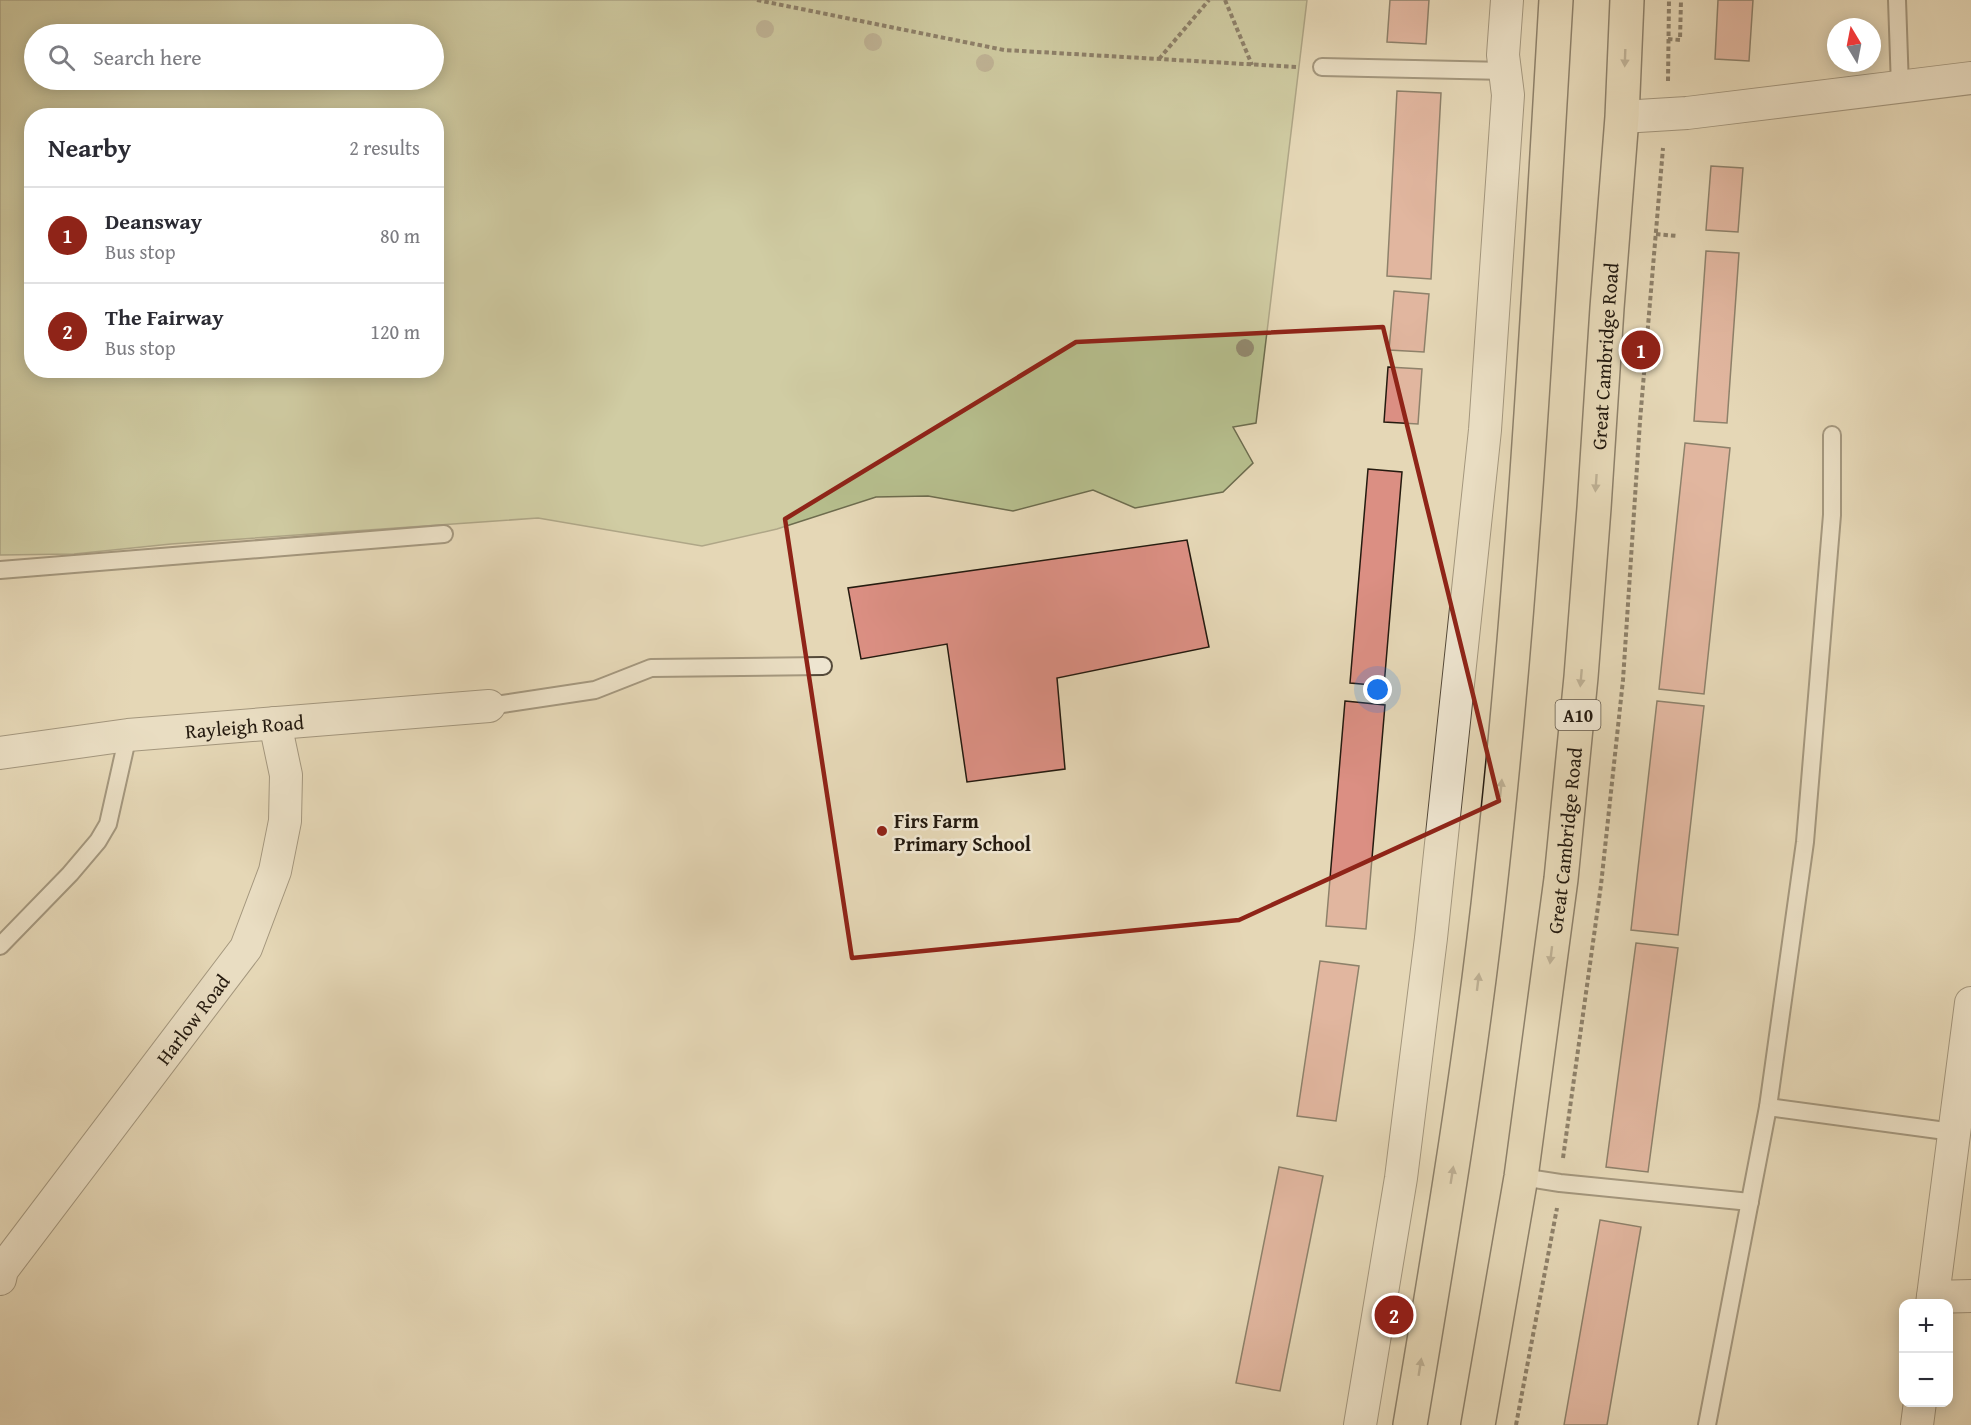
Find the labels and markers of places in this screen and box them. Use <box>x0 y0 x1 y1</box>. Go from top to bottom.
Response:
pin: 1 <box>1622 328 1660 372</box>
place label: Firs Farm Primary School <box>894 806 1031 858</box>
marker: Firs Farm Primary School <box>875 824 889 838</box>
pin: 2 <box>1374 1292 1414 1338</box>

